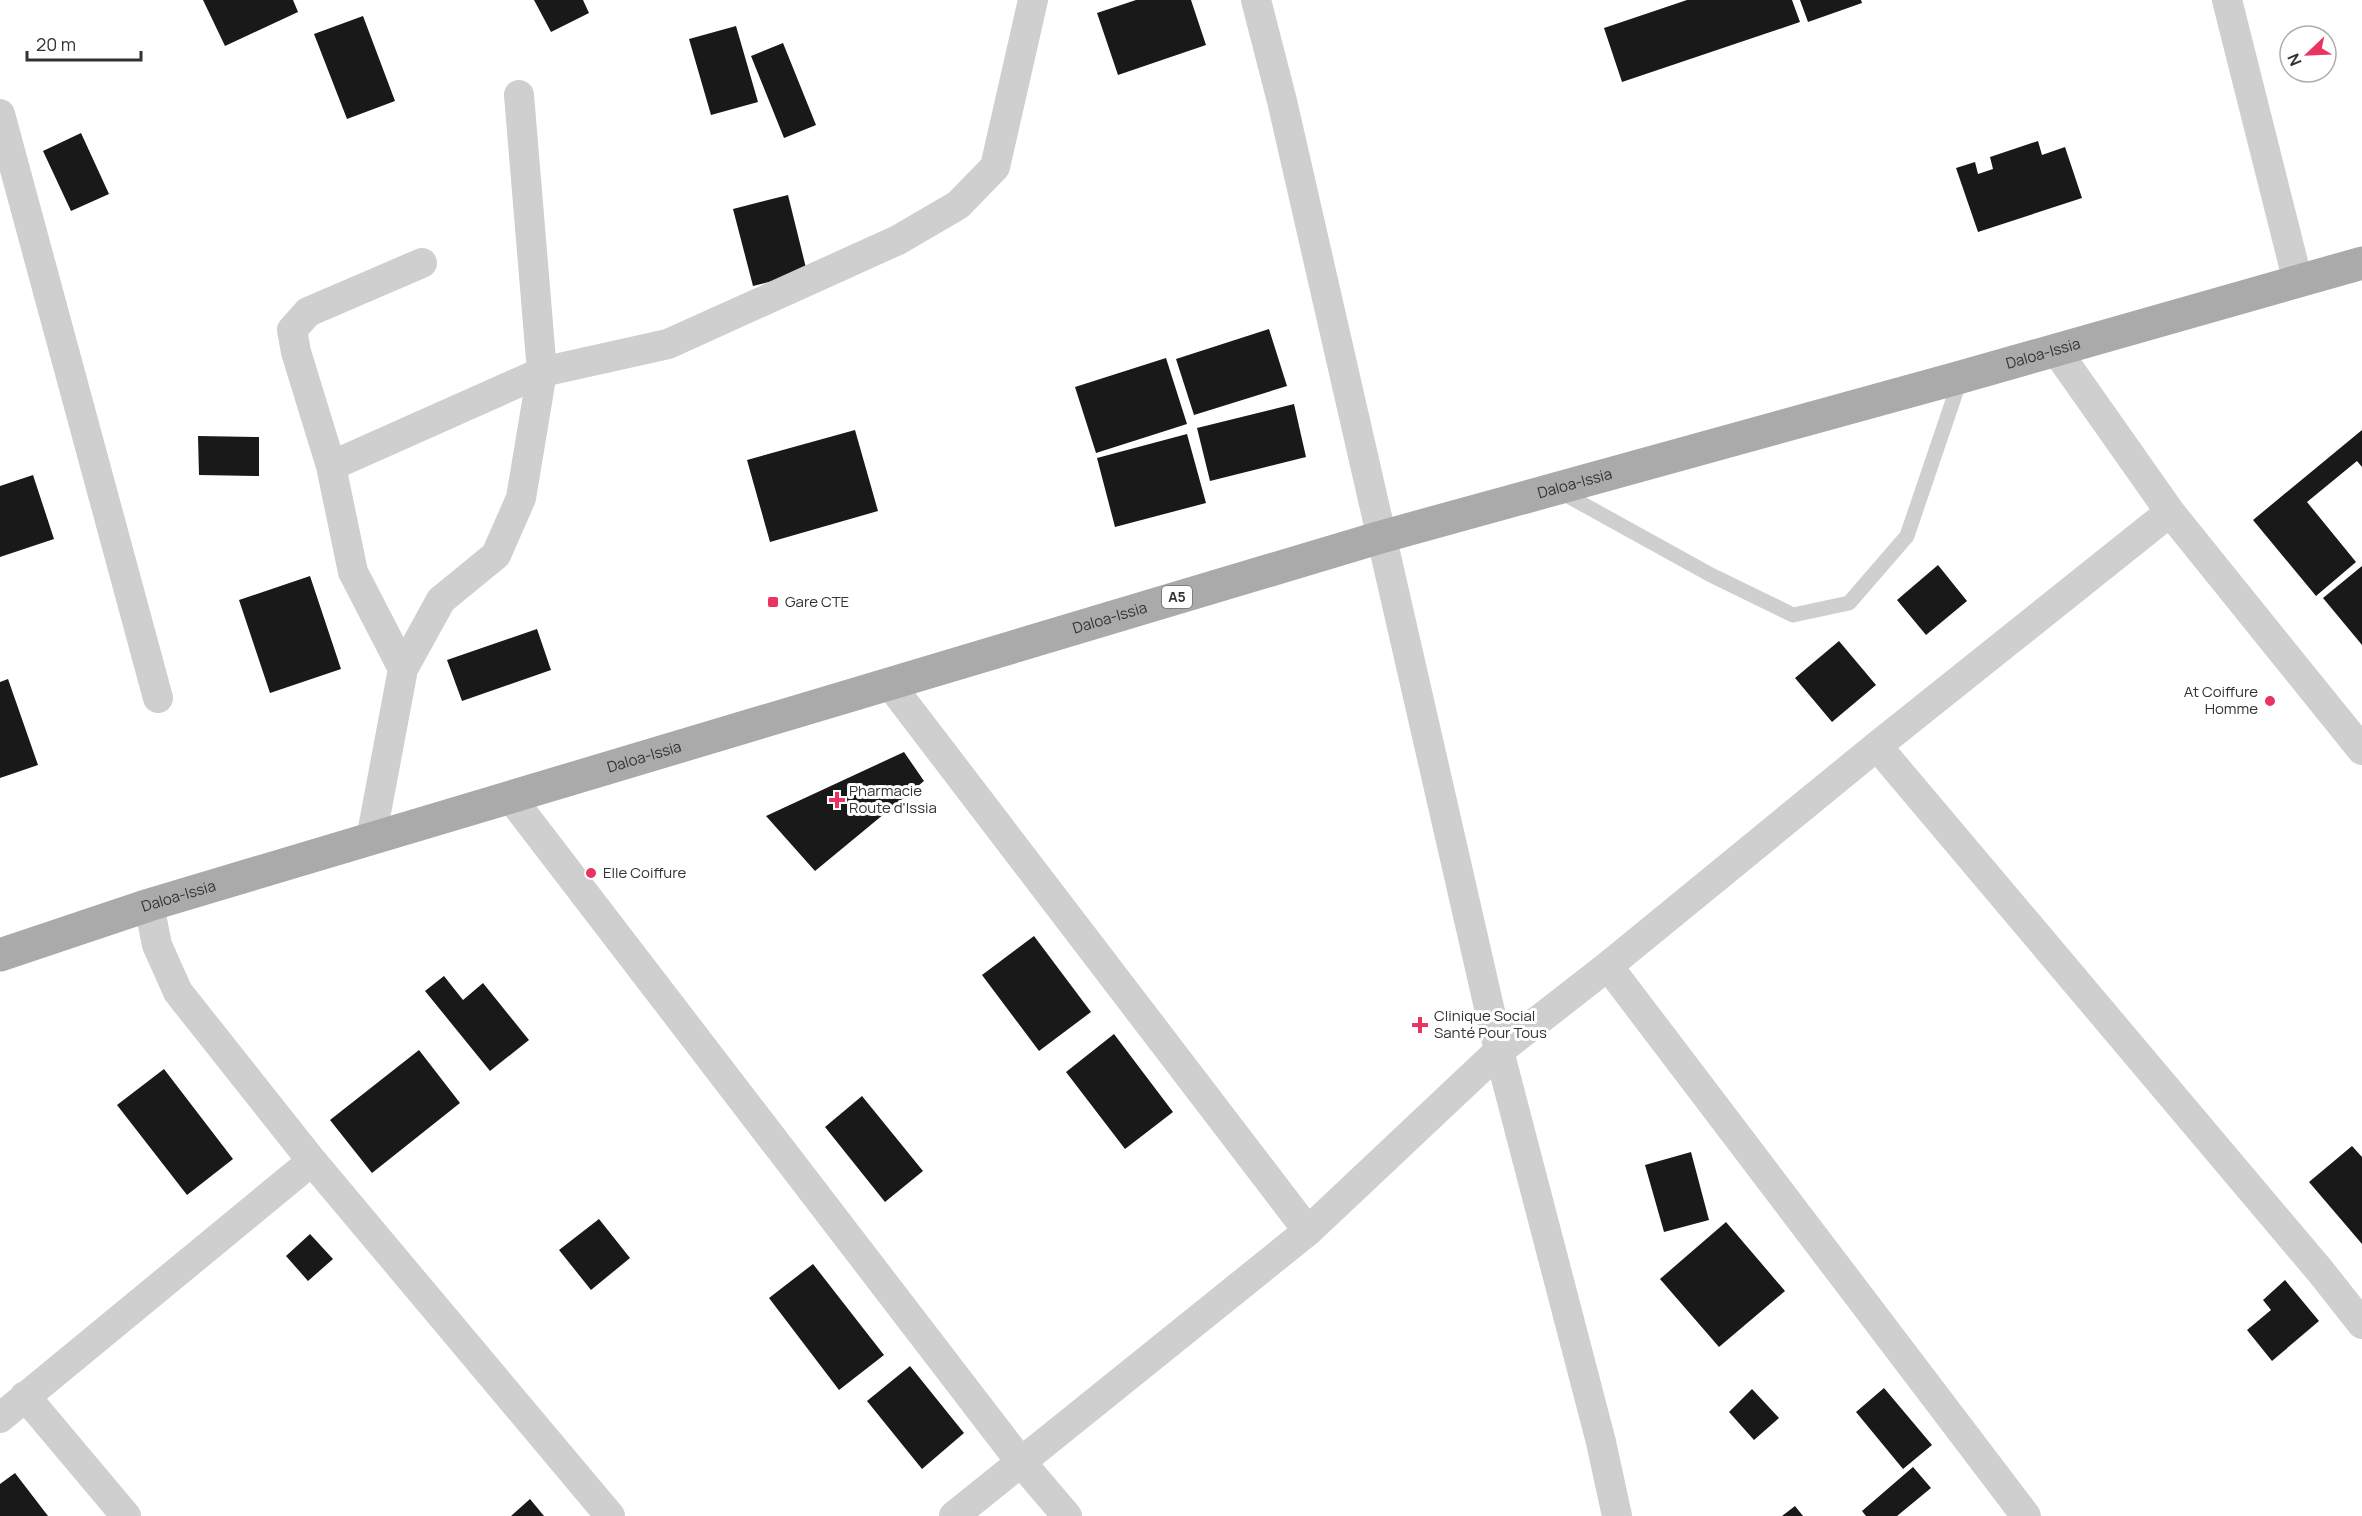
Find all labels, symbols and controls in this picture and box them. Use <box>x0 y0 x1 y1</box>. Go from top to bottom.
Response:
scale bar <box>27 24 141 62</box>
north arrow <box>2278 24 2338 84</box>
text: 20 m <box>36 32 76 56</box>
text: N <box>2282 50 2307 69</box>
street label: Daloa-Issia <box>2003 333 2083 374</box>
street label: Daloa-Issia <box>1535 463 1614 503</box>
road number: A5 <box>1162 586 1192 608</box>
place label: Gare CTE <box>785 591 849 612</box>
marker: Gare CTE <box>766 595 780 609</box>
street label: Daloa-Issia <box>1070 596 1149 639</box>
place label: At Coiffure Homme <box>2184 681 2258 719</box>
marker: At Coiffure Homme <box>2263 694 2277 708</box>
street label: Daloa-Issia <box>604 736 684 778</box>
place label: Pharmacie Route d'Issia <box>849 780 937 818</box>
marker: Pharmacie Route d'Issia <box>830 793 844 807</box>
place label: Elle Coiffure <box>603 862 687 883</box>
marker: Elle Coiffure <box>584 866 598 880</box>
street label: Daloa-Issia <box>138 875 218 917</box>
place label: Clinique Social Santé Pour Tous <box>1434 1005 1547 1043</box>
marker: Clinique Social Santé Pour Tous <box>1411 1016 1429 1034</box>

